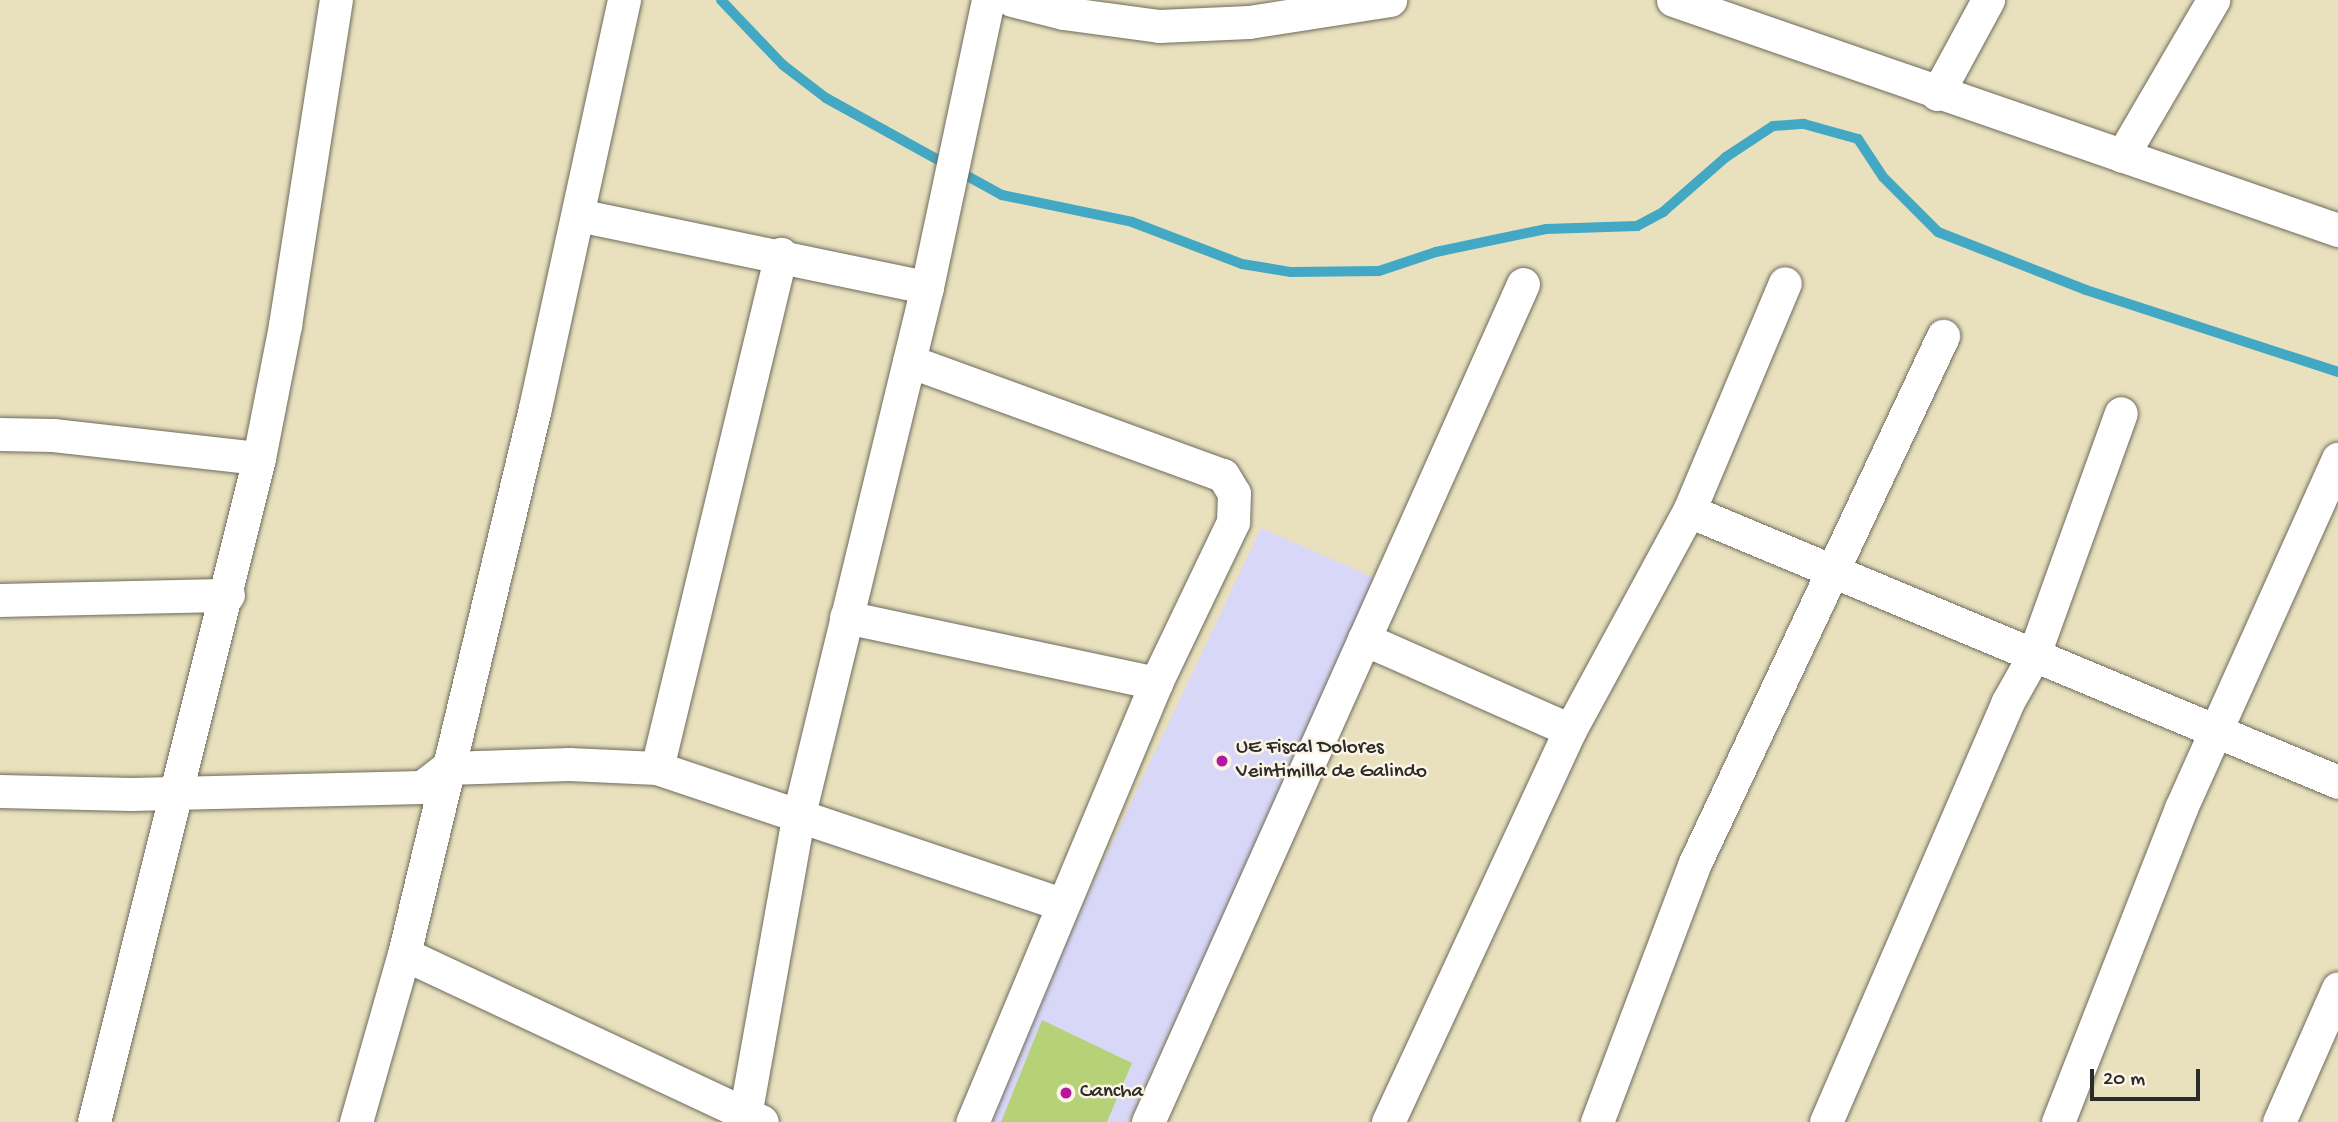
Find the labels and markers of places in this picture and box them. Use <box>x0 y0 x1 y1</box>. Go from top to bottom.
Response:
place label: UE Fiscal Dolores Veintimilla de Galindo <box>1236 736 1427 786</box>
marker: UE Fiscal Dolores Veintimilla de Galindo <box>1214 753 1230 769</box>
place label: Cancha <box>1080 1080 1143 1106</box>
marker: Cancha <box>1058 1085 1074 1101</box>

